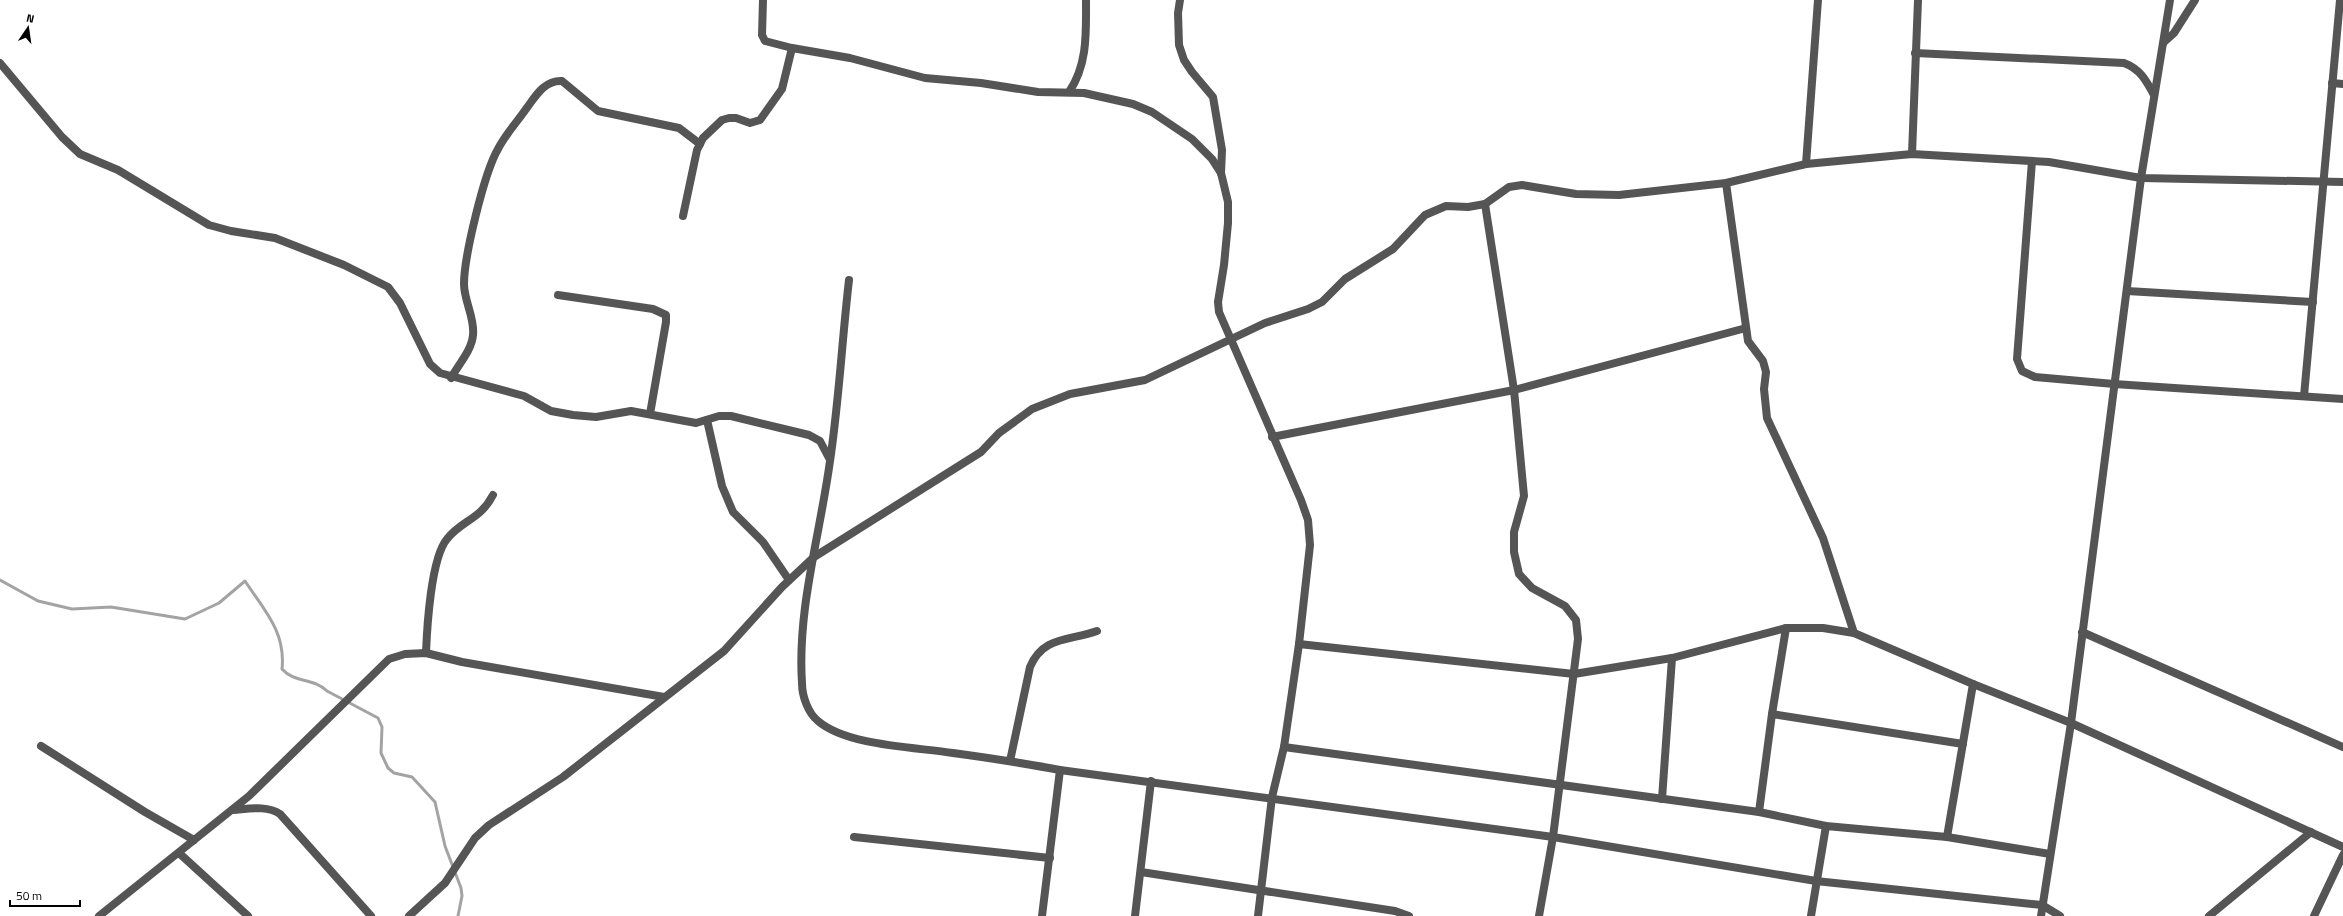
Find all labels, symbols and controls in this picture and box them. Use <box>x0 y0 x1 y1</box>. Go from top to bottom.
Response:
north arrow <box>8 8 48 48</box>
text: N <box>25 10 36 27</box>
scale bar <box>10 882 80 908</box>
text: 50 m <box>16 886 42 905</box>

